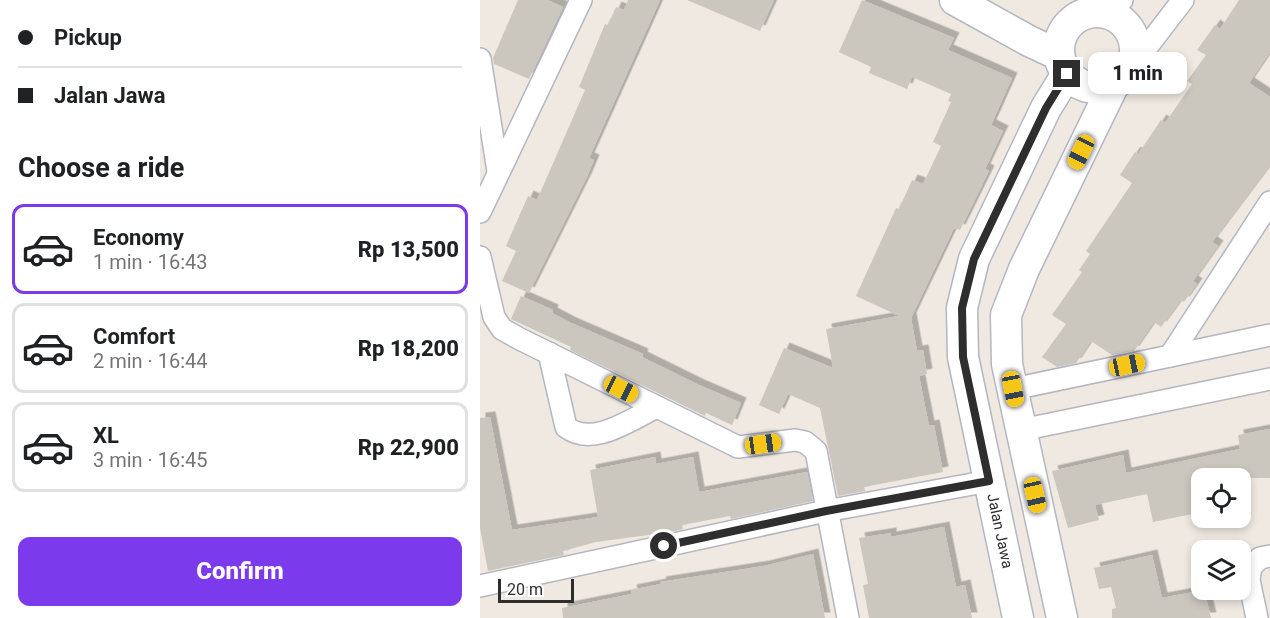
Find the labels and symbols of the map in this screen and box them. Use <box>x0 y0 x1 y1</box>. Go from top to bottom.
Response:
callout: 1 min <box>1088 53 1187 95</box>
route end <box>1053 60 1080 87</box>
car <box>1065 132 1097 172</box>
car <box>1108 352 1146 378</box>
car <box>1001 370 1025 408</box>
car <box>601 373 641 405</box>
car <box>744 433 782 455</box>
car <box>1022 475 1048 515</box>
street label: Jalan Jawa <box>983 492 1017 570</box>
route start <box>650 532 677 559</box>
scale bar <box>498 576 574 604</box>

